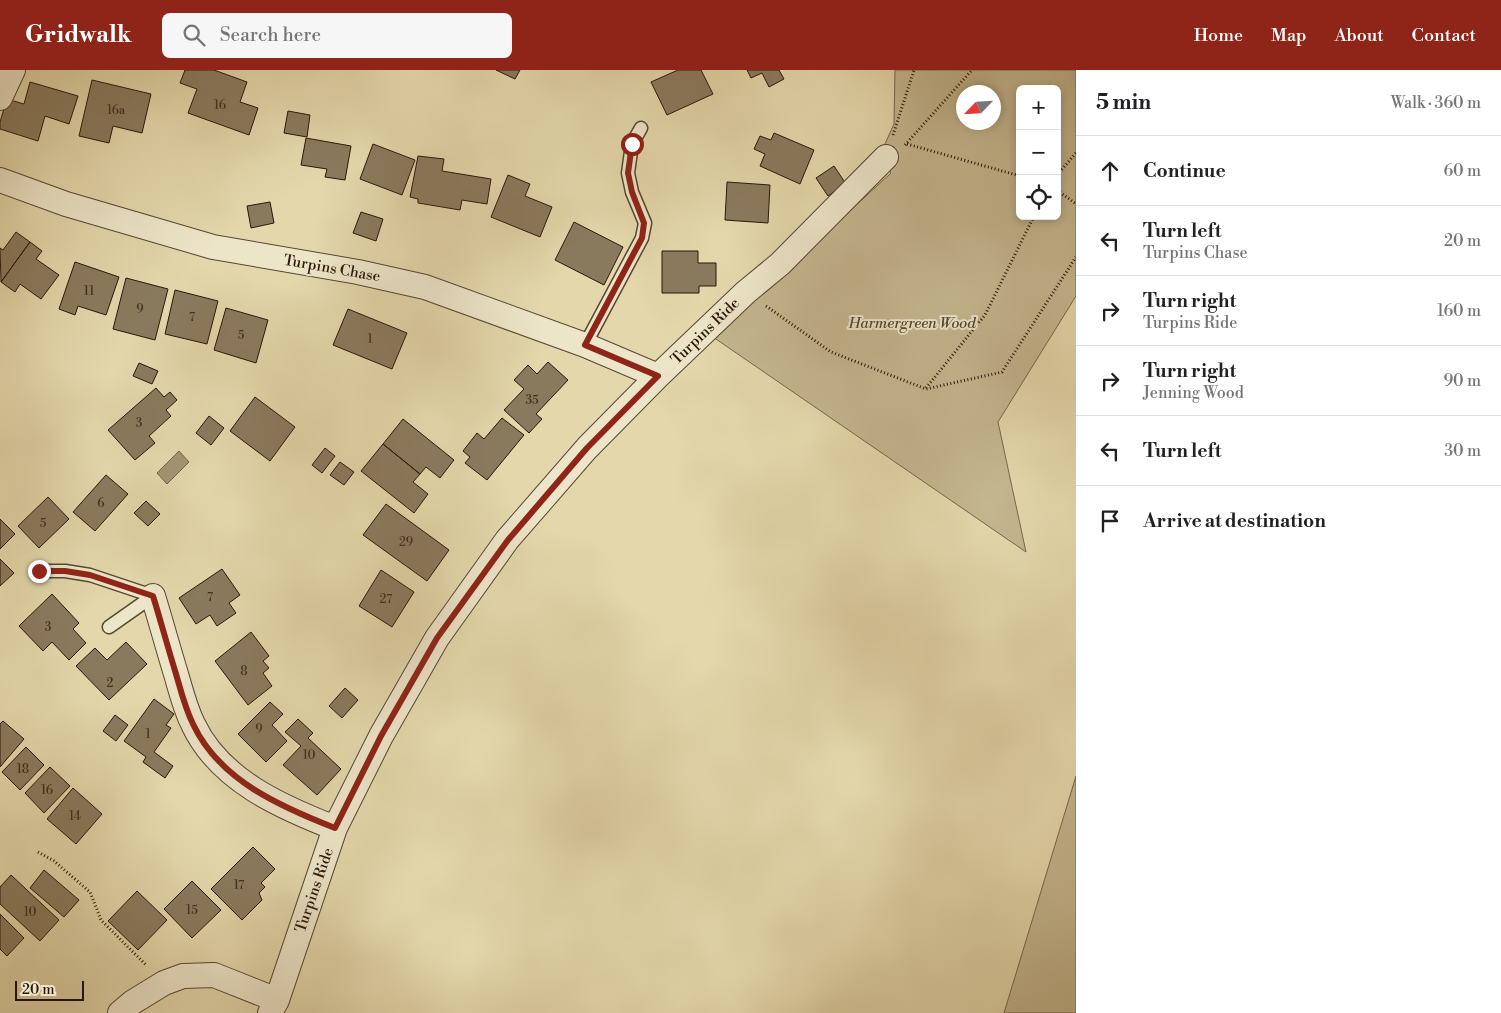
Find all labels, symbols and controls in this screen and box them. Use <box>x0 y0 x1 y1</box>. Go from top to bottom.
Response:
search box <box>162 13 512 58</box>
text: Gridwalk <box>25 20 132 50</box>
icon: search <box>180 21 208 49</box>
text: Search here <box>220 23 321 47</box>
text: Home <box>1194 24 1243 47</box>
text: Map <box>1271 24 1307 47</box>
text: About <box>1335 24 1384 47</box>
text: Contact <box>1412 24 1476 47</box>
north arrow <box>956 85 1001 130</box>
map controls <box>1016 85 1061 220</box>
button: + <box>1016 85 1061 130</box>
text: 5 min <box>1096 90 1151 116</box>
text: Walk · 360 m <box>1391 93 1481 113</box>
house number: 16 <box>214 98 226 113</box>
house number: 16a <box>107 103 126 118</box>
button: − <box>1016 130 1061 175</box>
route start <box>621 133 644 156</box>
icon: ahead <box>1096 157 1124 185</box>
text: Continue <box>1143 159 1226 183</box>
text: 60 m <box>1443 161 1481 181</box>
button: locate <box>1016 175 1061 220</box>
text: Turn left <box>1143 219 1222 243</box>
icon: left <box>1096 227 1124 255</box>
text: 20 m <box>1444 231 1481 251</box>
text: Turpins Chase <box>1143 243 1248 263</box>
street label: Turpins Chase <box>282 251 382 286</box>
house number: 11 <box>84 284 95 299</box>
text: Turn right <box>1143 289 1236 313</box>
street label: Turpins Ride <box>667 294 744 369</box>
icon: right <box>1096 297 1124 325</box>
text: 160 m <box>1437 301 1481 321</box>
house number: 9 <box>136 302 144 317</box>
house number: 7 <box>189 310 195 325</box>
text: Turpins Ride <box>1143 313 1237 333</box>
park label: Harmergreen Wood <box>847 314 976 333</box>
house number: 5 <box>238 328 245 343</box>
house number: 1 <box>367 332 373 347</box>
text: Turn right <box>1143 359 1236 383</box>
icon: right <box>1096 367 1124 395</box>
text: 90 m <box>1443 371 1481 391</box>
text: Jenning Wood <box>1143 383 1244 403</box>
house number: 35 <box>525 393 539 408</box>
house number: 3 <box>136 416 143 431</box>
icon: left <box>1096 437 1124 465</box>
text: Turn left <box>1143 439 1222 463</box>
text: 30 m <box>1444 441 1481 461</box>
house number: 6 <box>97 496 105 511</box>
icon: arrive <box>1096 507 1124 535</box>
text: Arrive at destination <box>1143 509 1326 533</box>
house number: 5 <box>40 516 47 531</box>
house number: 29 <box>399 535 413 550</box>
route end <box>28 560 51 583</box>
house number: 7 <box>207 590 213 605</box>
house number: 27 <box>380 592 392 607</box>
house number: 3 <box>45 620 52 635</box>
house number: 8 <box>240 664 248 679</box>
house number: 2 <box>107 676 114 691</box>
house number: 9 <box>255 722 263 737</box>
house number: 1 <box>145 727 151 742</box>
house number: 10 <box>303 748 315 763</box>
house number: 18 <box>17 762 29 777</box>
house number: 16 <box>41 783 53 798</box>
house number: 14 <box>69 809 81 824</box>
street label: Turpins Ride <box>291 845 338 935</box>
house number: 17 <box>234 878 244 893</box>
house number: 15 <box>186 903 198 918</box>
house number: 10 <box>24 905 36 920</box>
scale bar <box>15 978 84 1001</box>
text: 20 m <box>22 981 54 999</box>

